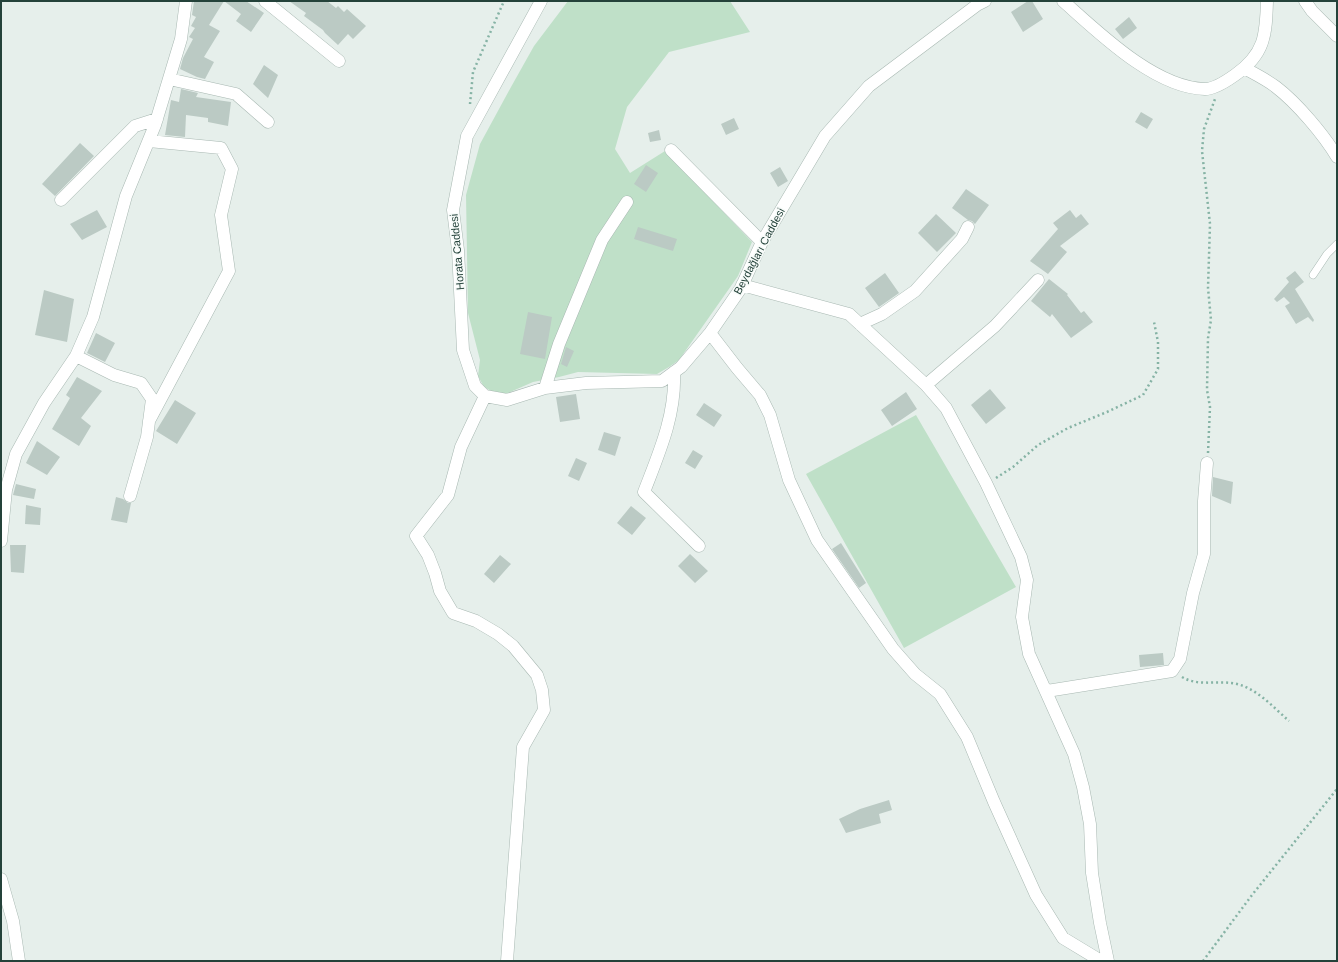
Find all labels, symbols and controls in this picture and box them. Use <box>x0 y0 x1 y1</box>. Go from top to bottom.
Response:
street label: Beydağları Caddesi <box>731 206 787 296</box>
street label: Horata Caddesi <box>448 213 466 291</box>

